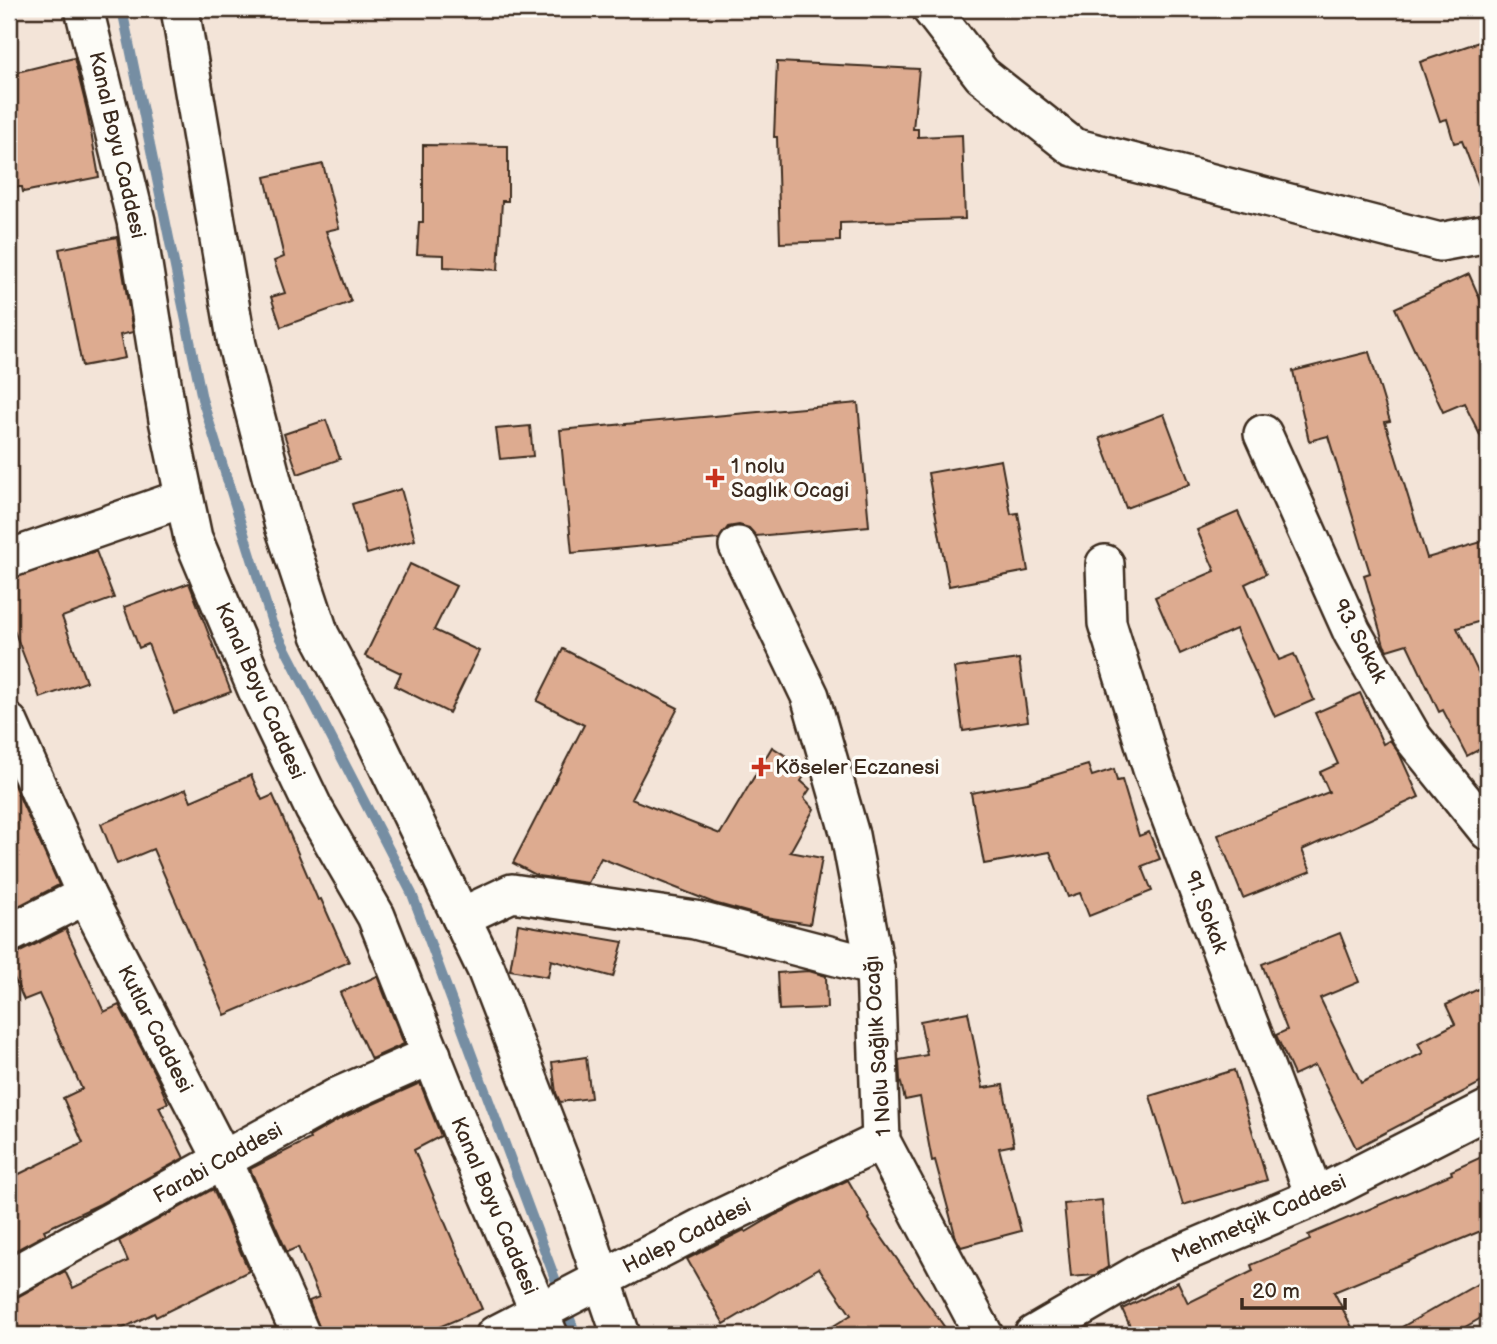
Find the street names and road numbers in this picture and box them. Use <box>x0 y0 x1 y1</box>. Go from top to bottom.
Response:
street label: Kanal Boyu Caddesi <box>83 49 151 241</box>
street label: 93. Sokak <box>1328 595 1393 688</box>
street label: Kanal Boyu Caddesi <box>210 599 310 783</box>
street label: 91. Sokak <box>1179 867 1233 957</box>
street label: 1 Nolu Sağlık Ocağı <box>859 955 897 1137</box>
street label: Kutlar Caddesi <box>112 961 198 1097</box>
street label: Kanal Boyu Caddesi <box>445 1113 543 1299</box>
street label: Farabi Caddesi <box>149 1117 287 1209</box>
street label: Mehmetçik Caddesi <box>1168 1169 1350 1269</box>
street label: Halep Caddesi <box>619 1193 755 1279</box>

